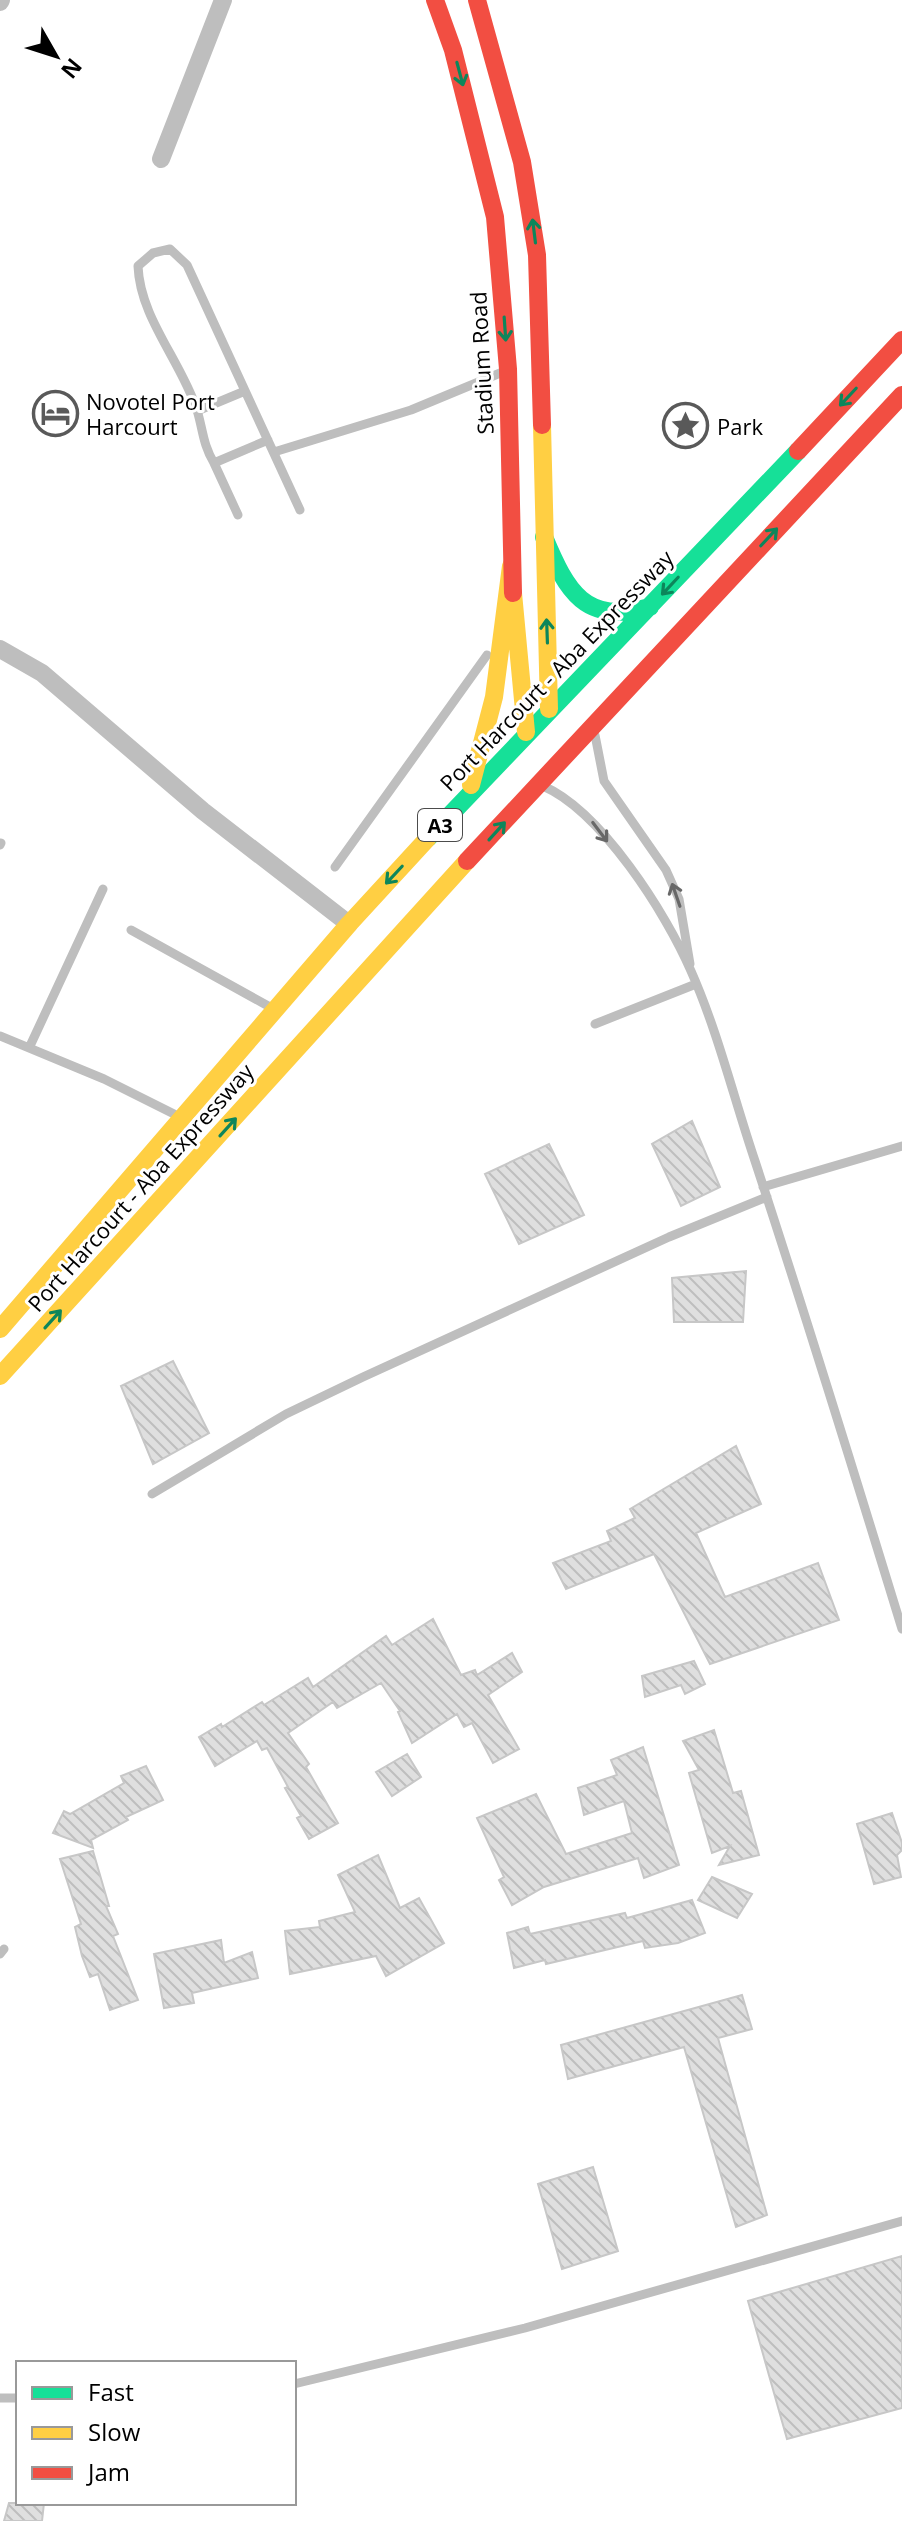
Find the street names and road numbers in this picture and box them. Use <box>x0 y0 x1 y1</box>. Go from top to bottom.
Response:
street label: Stadium Road <box>462 291 500 435</box>
street label: Port Harcourt - Aba Expressway <box>433 542 680 797</box>
road number: A3 <box>418 809 462 841</box>
street label: Port Harcourt - Aba Expressway <box>20 1056 260 1317</box>

